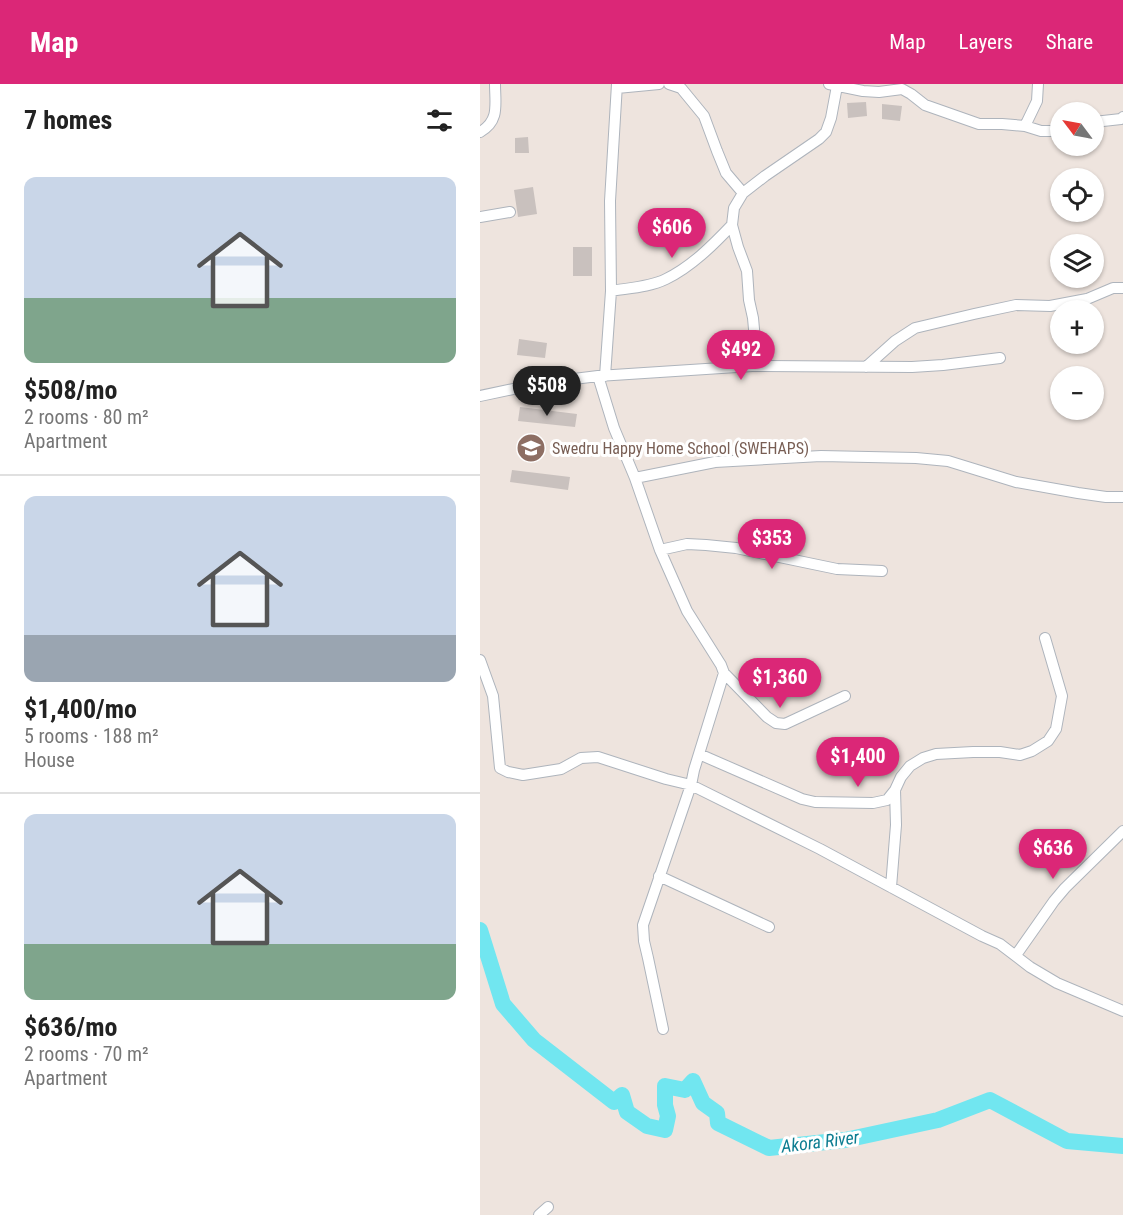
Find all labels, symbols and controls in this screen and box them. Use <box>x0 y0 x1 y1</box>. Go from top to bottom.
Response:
text: Map <box>30 26 78 59</box>
text: Map <box>889 30 926 54</box>
text: Layers <box>959 30 1013 54</box>
text: Share <box>1046 30 1093 54</box>
north arrow <box>1050 102 1104 156</box>
map controls <box>1050 102 1104 420</box>
icon: filters <box>423 104 456 137</box>
text: 7 homes <box>24 105 112 135</box>
button: locate <box>1050 168 1104 222</box>
pin: $606 <box>636 208 708 259</box>
text: $606 <box>652 215 692 239</box>
icon: home <box>186 216 294 324</box>
button: layers <box>1050 234 1104 288</box>
button: + <box>1050 300 1104 354</box>
pin: $492 <box>705 330 777 381</box>
text: $492 <box>721 337 761 361</box>
pin: $508 <box>511 366 583 417</box>
button: − <box>1050 366 1104 420</box>
text: $508 <box>527 373 567 397</box>
text: $508/mo <box>24 375 117 405</box>
text: 2 rooms · 80 m² <box>24 405 149 429</box>
text: Apartment <box>24 429 108 453</box>
school or university icon: Swedru Happy Home School (SWEHAPS) <box>515 432 547 464</box>
place label: Swedru Happy Home School (SWEHAPS) <box>552 439 809 458</box>
pin: $353 <box>736 519 808 570</box>
text: $353 <box>752 526 792 550</box>
icon: home <box>186 535 294 643</box>
pin: $1,360 <box>731 658 829 709</box>
text: $1,360 <box>752 665 808 689</box>
text: $1,400/mo <box>24 694 137 724</box>
text: 5 rooms · 188 m² <box>24 724 159 748</box>
pin: $1,400 <box>809 737 907 788</box>
text: $1,400 <box>830 744 886 768</box>
text: House <box>24 748 75 772</box>
pin: $636 <box>1017 829 1089 880</box>
text: $636 <box>1033 836 1073 860</box>
icon: home <box>186 853 294 961</box>
text: $636/mo <box>24 1012 117 1042</box>
text: 2 rooms · 70 m² <box>24 1042 149 1066</box>
text: Apartment <box>24 1066 108 1090</box>
water label: Akora River <box>779 1126 861 1157</box>

